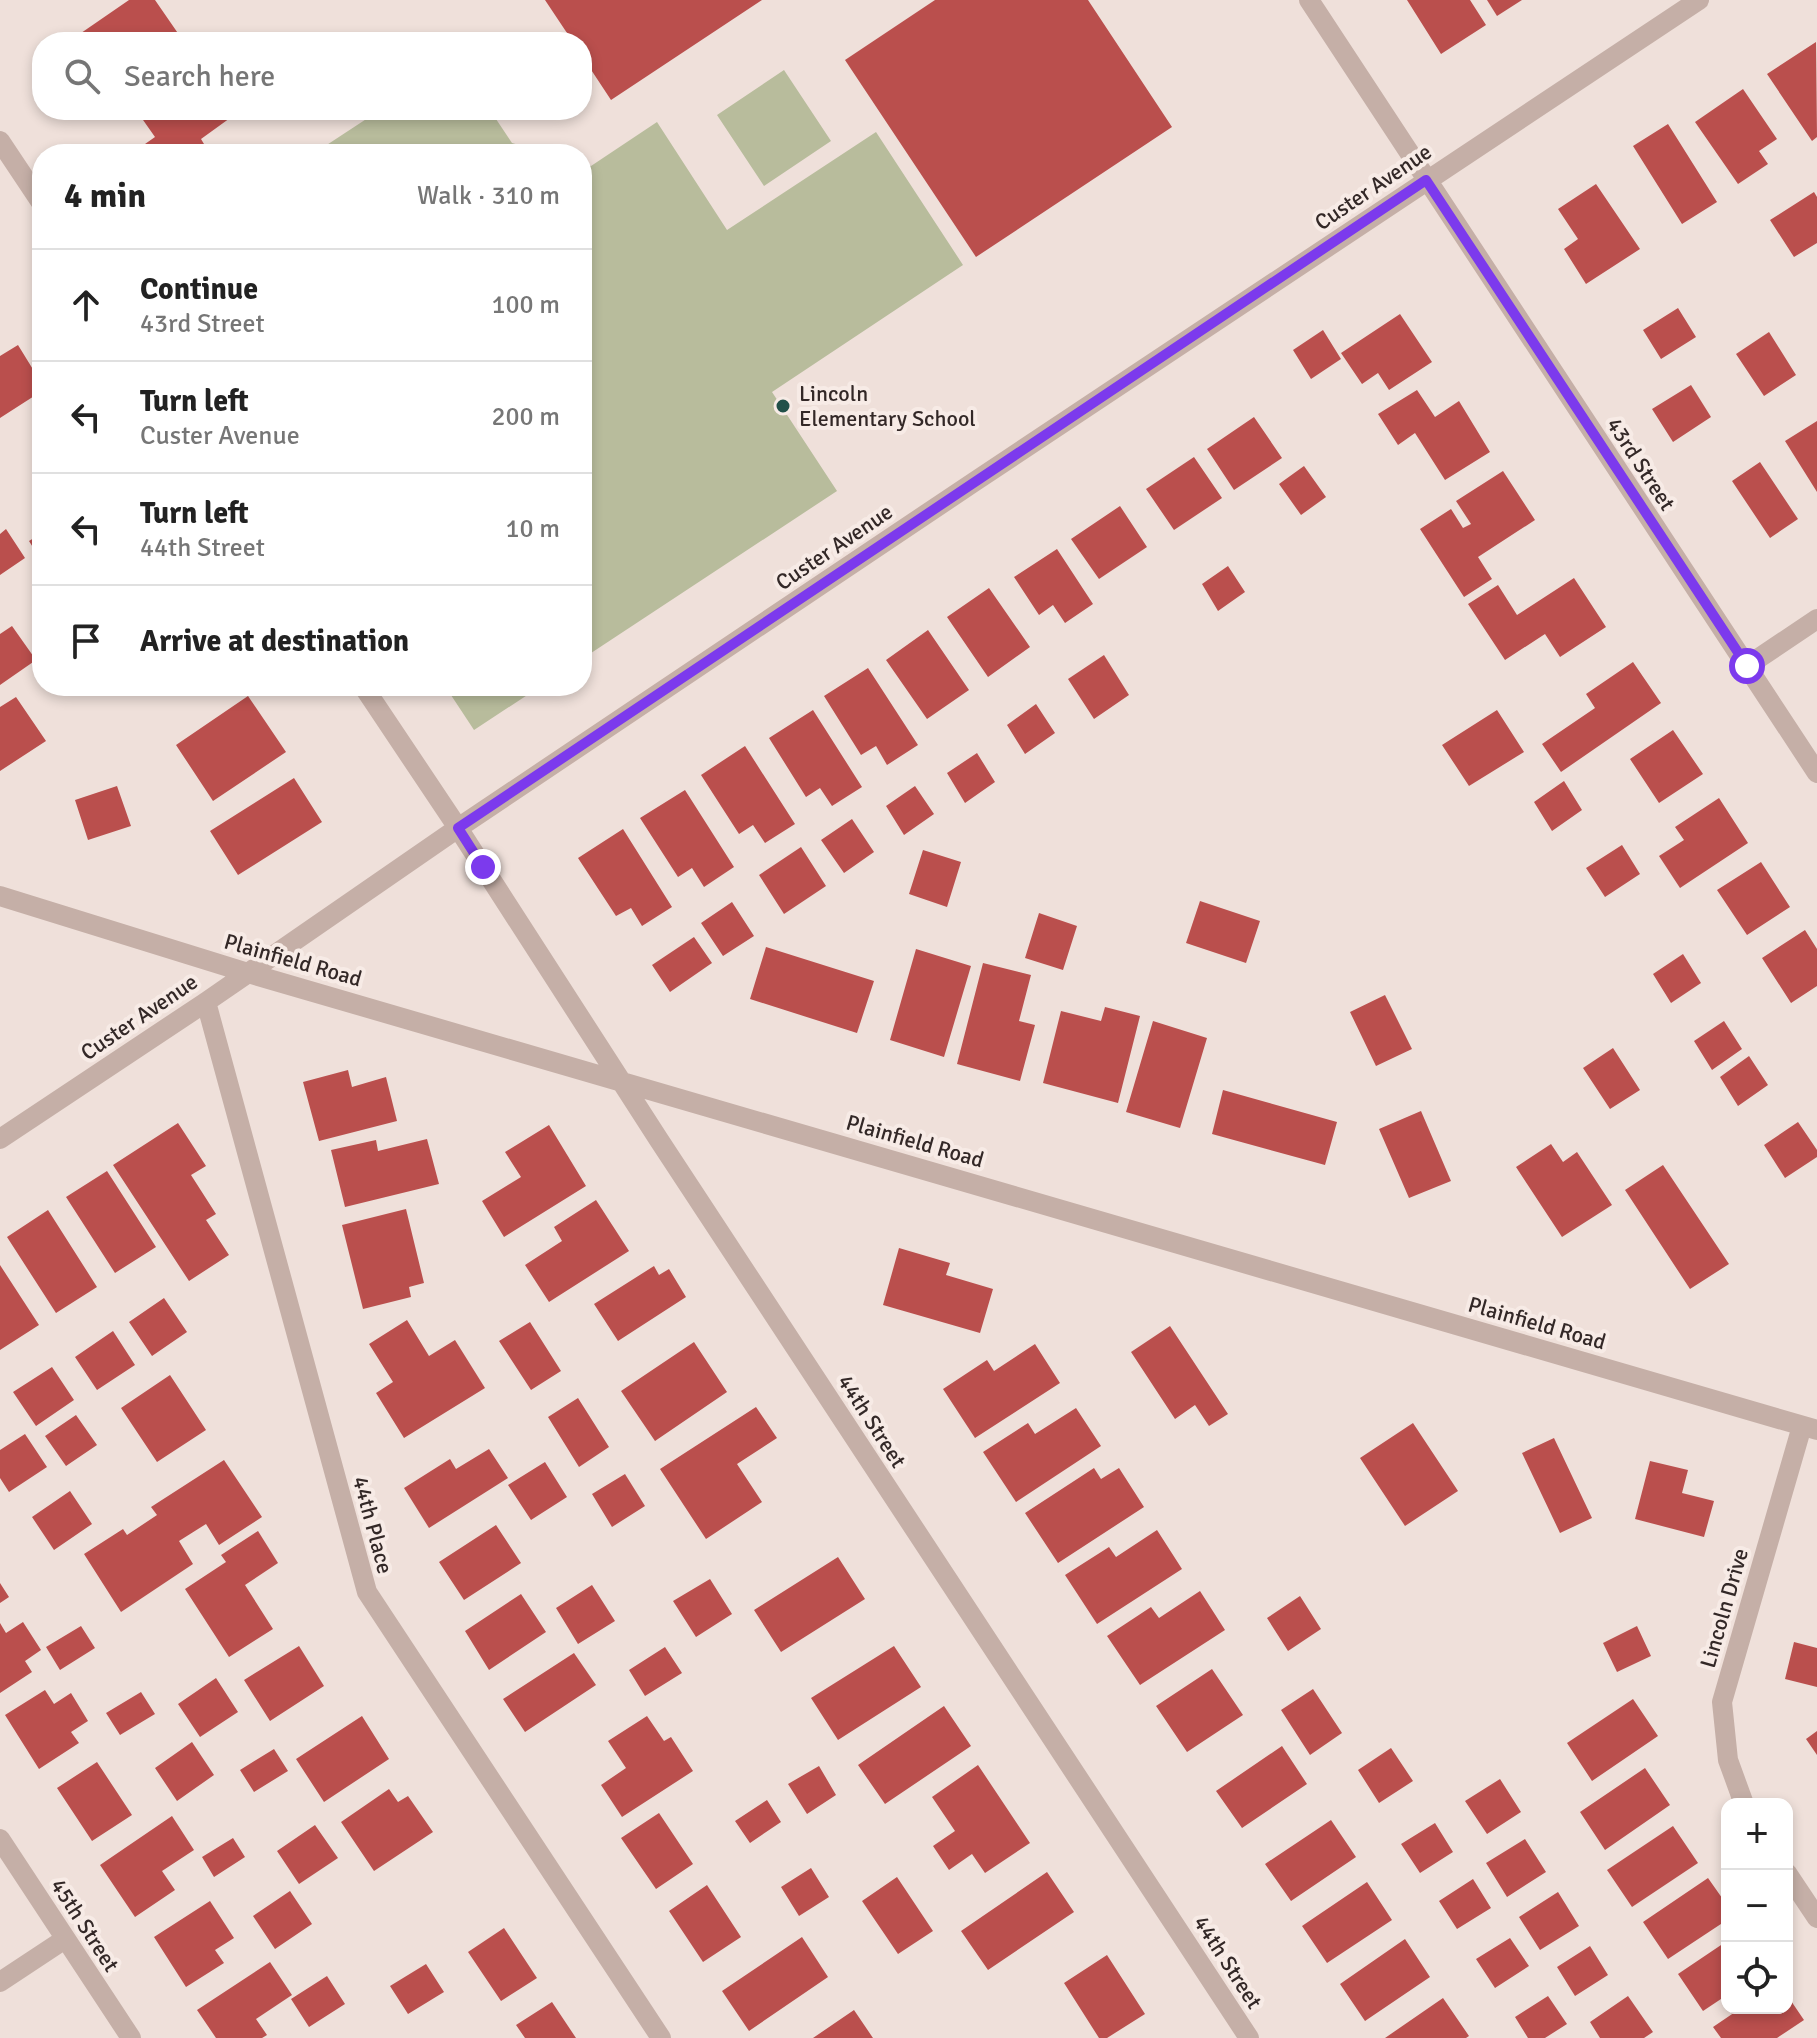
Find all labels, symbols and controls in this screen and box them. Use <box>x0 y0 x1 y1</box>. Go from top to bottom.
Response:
search box <box>32 32 592 120</box>
icon: search <box>60 54 104 98</box>
text: Search here <box>124 58 275 95</box>
street label: Custer Avenue <box>1309 138 1437 236</box>
text: 4 min <box>64 175 146 217</box>
text: Walk · 310 m <box>417 180 560 212</box>
text: Continue <box>140 271 258 308</box>
icon: ahead <box>64 283 108 327</box>
text: 100 m <box>491 289 560 321</box>
text: 43rd Street <box>140 308 265 340</box>
place label: Lincoln Elementary School <box>799 380 976 432</box>
text: Turn left <box>140 383 249 420</box>
icon: left <box>64 395 108 439</box>
marker: Lincoln Elementary School <box>774 397 792 415</box>
text: 200 m <box>491 401 560 433</box>
street label: 43rd Street <box>1601 412 1681 516</box>
text: Custer Avenue <box>140 420 300 452</box>
text: Turn left <box>140 495 249 532</box>
street label: Custer Avenue <box>770 498 898 596</box>
icon: left <box>64 507 108 551</box>
text: 10 m <box>505 513 560 545</box>
text: 44th Street <box>140 532 265 564</box>
icon: arrive <box>64 619 108 663</box>
text: Arrive at destination <box>140 623 409 660</box>
route start <box>1729 648 1765 684</box>
route end <box>465 849 501 885</box>
street label: Plainfield Road <box>221 927 365 993</box>
street label: Custer Avenue <box>75 968 203 1066</box>
street label: Plainfield Road <box>843 1108 987 1174</box>
street label: Plainfield Road <box>1465 1290 1609 1356</box>
street label: 44th Street <box>832 1369 912 1473</box>
street label: 44th Place <box>347 1473 399 1577</box>
street label: Lincoln Drive <box>1694 1545 1754 1671</box>
map controls <box>1721 1798 1793 2014</box>
button: + <box>1721 1798 1793 1870</box>
button: − <box>1721 1870 1793 1942</box>
street label: 45th Street <box>45 1873 125 1977</box>
street label: 44th Street <box>1188 1910 1268 2014</box>
button: locate <box>1721 1942 1793 2014</box>

